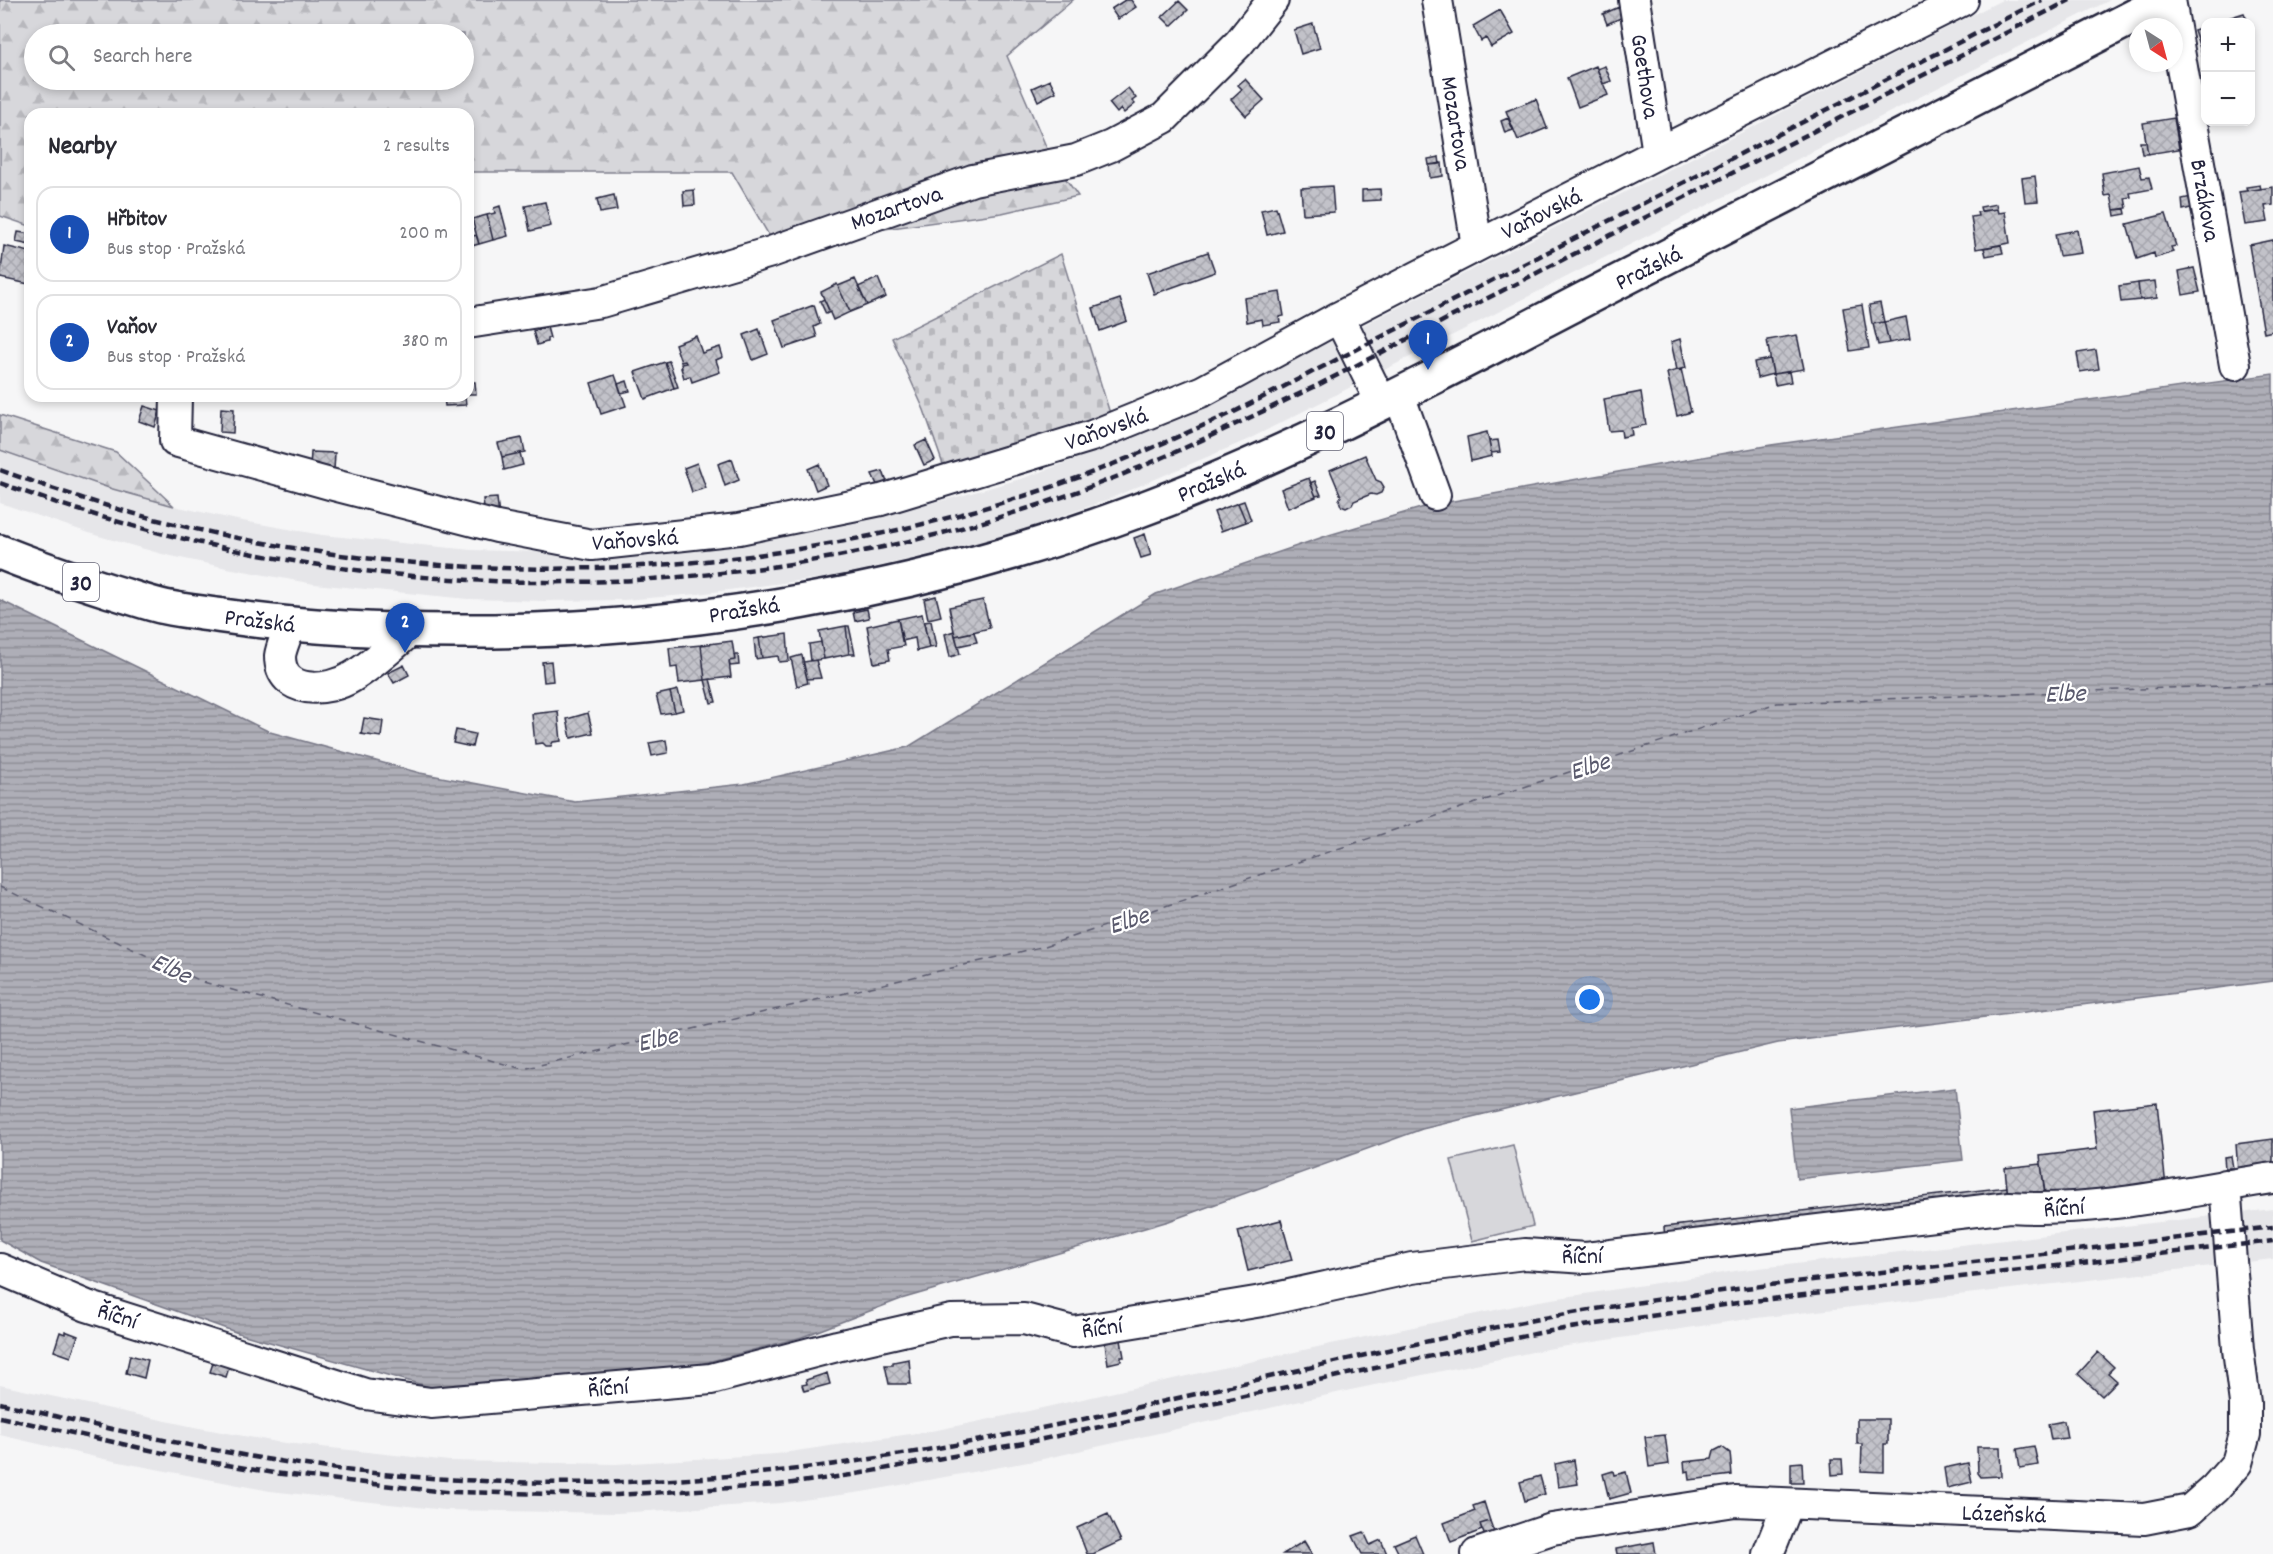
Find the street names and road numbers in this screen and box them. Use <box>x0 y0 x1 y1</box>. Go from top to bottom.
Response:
street label: Goethova <box>1620 32 1667 122</box>
street label: Mozartova <box>1430 74 1478 174</box>
street label: Brzákova <box>2179 157 2227 245</box>
street label: Mozartova <box>847 178 948 241</box>
street label: Vaňovská <box>1496 181 1589 250</box>
street label: Pražská <box>1610 238 1689 301</box>
street label: Vaňovská <box>1061 400 1154 462</box>
road number: 30 <box>1307 412 1343 450</box>
street label: Pražská <box>1173 454 1252 513</box>
street label: Vaňovská <box>591 522 680 562</box>
road number: 30 <box>63 563 99 601</box>
street label: Pražská <box>707 590 782 634</box>
street label: Pražská <box>222 602 297 644</box>
street label: Říční <box>2043 1192 2087 1228</box>
street label: Říční <box>1561 1241 1604 1275</box>
street label: Říční <box>93 1295 143 1341</box>
street label: Říční <box>1080 1310 1126 1350</box>
street label: Říční <box>587 1371 632 1409</box>
street label: Lázeňská <box>1961 1498 2047 1534</box>

